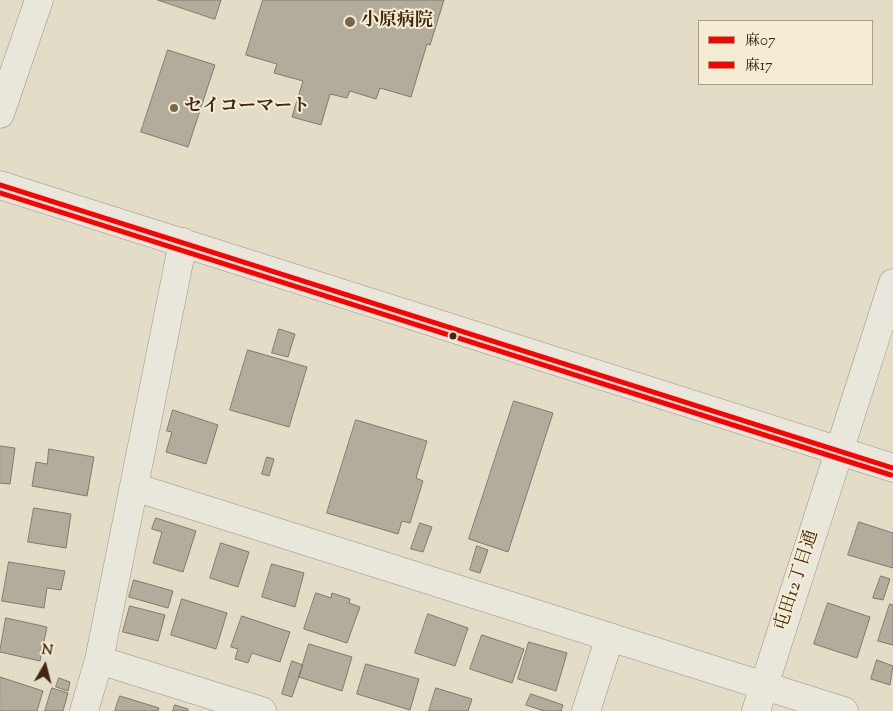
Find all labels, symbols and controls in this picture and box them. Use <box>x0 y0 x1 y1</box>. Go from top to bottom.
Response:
place label: 小原病院 <box>361 11 433 33</box>
marker: 小原病院 <box>343 15 357 29</box>
legend <box>698 20 873 85</box>
text: 麻07 <box>745 31 775 52</box>
text: 麻17 <box>745 56 773 77</box>
place label: セイコーマート <box>184 97 310 119</box>
marker: セイコーマート <box>168 102 180 114</box>
unlabelled marker <box>448 331 458 341</box>
street label: 屯田12丁目通 <box>772 528 824 634</box>
text: N <box>40 640 54 662</box>
north arrow <box>20 641 70 691</box>

